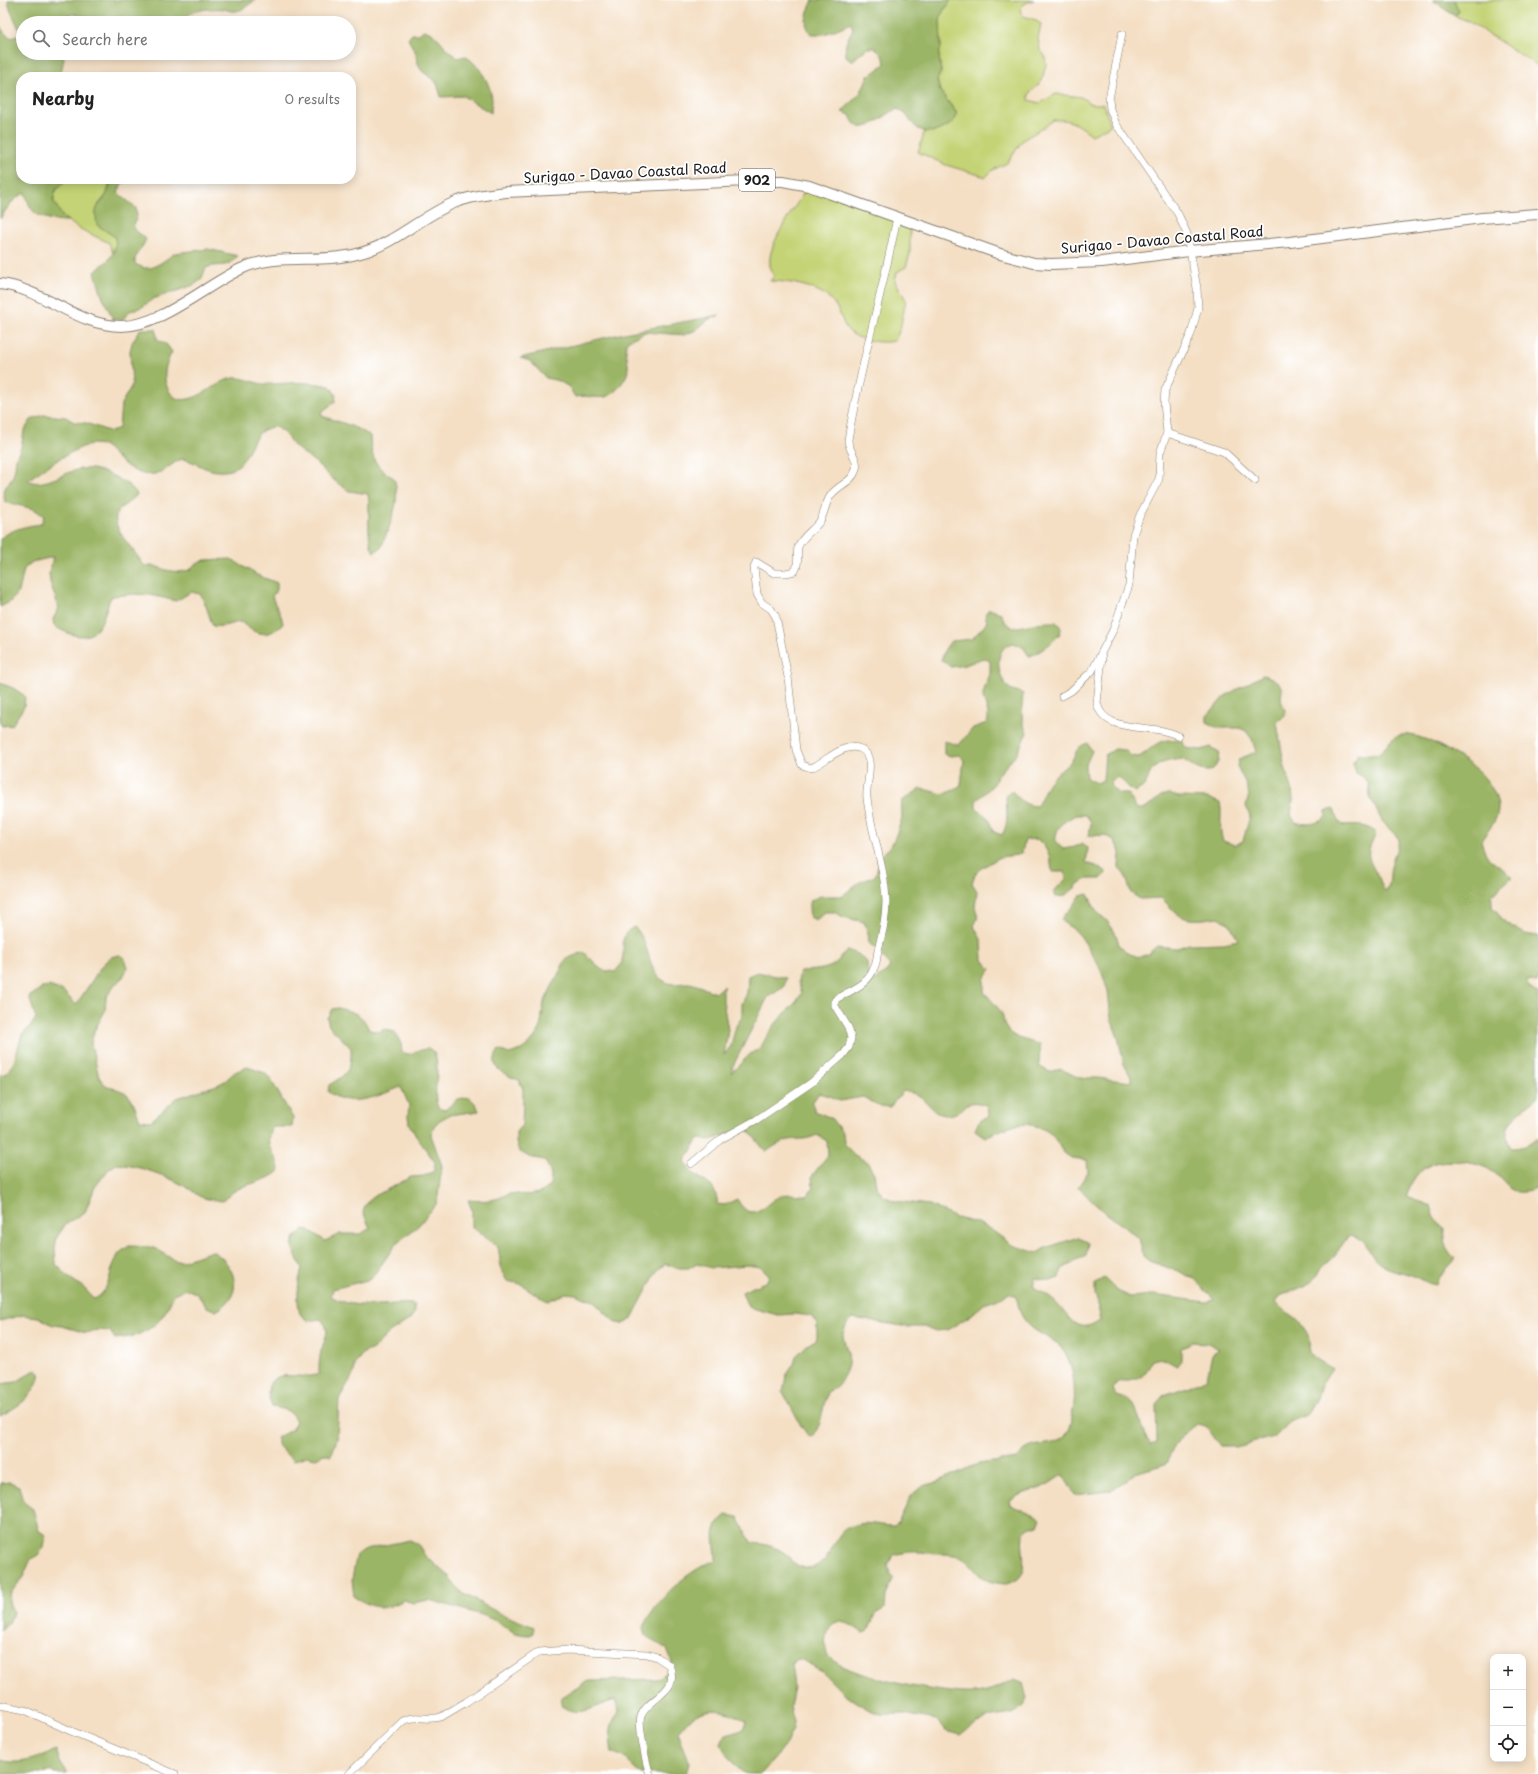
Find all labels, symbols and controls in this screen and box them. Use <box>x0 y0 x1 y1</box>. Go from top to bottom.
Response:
search box <box>16 16 356 60</box>
icon: search <box>30 27 52 49</box>
text: Search here <box>62 27 148 50</box>
text: Nearby <box>32 85 94 111</box>
text: 0 results <box>285 89 340 108</box>
street label: Surigao - Davao Coastal Road <box>523 157 727 188</box>
road number: 902 <box>739 169 775 191</box>
street label: Surigao - Davao Coastal Road <box>1060 220 1264 259</box>
map controls <box>1490 1654 1526 1762</box>
button: + <box>1490 1654 1526 1690</box>
button: − <box>1490 1690 1526 1726</box>
button: locate <box>1490 1726 1526 1762</box>

